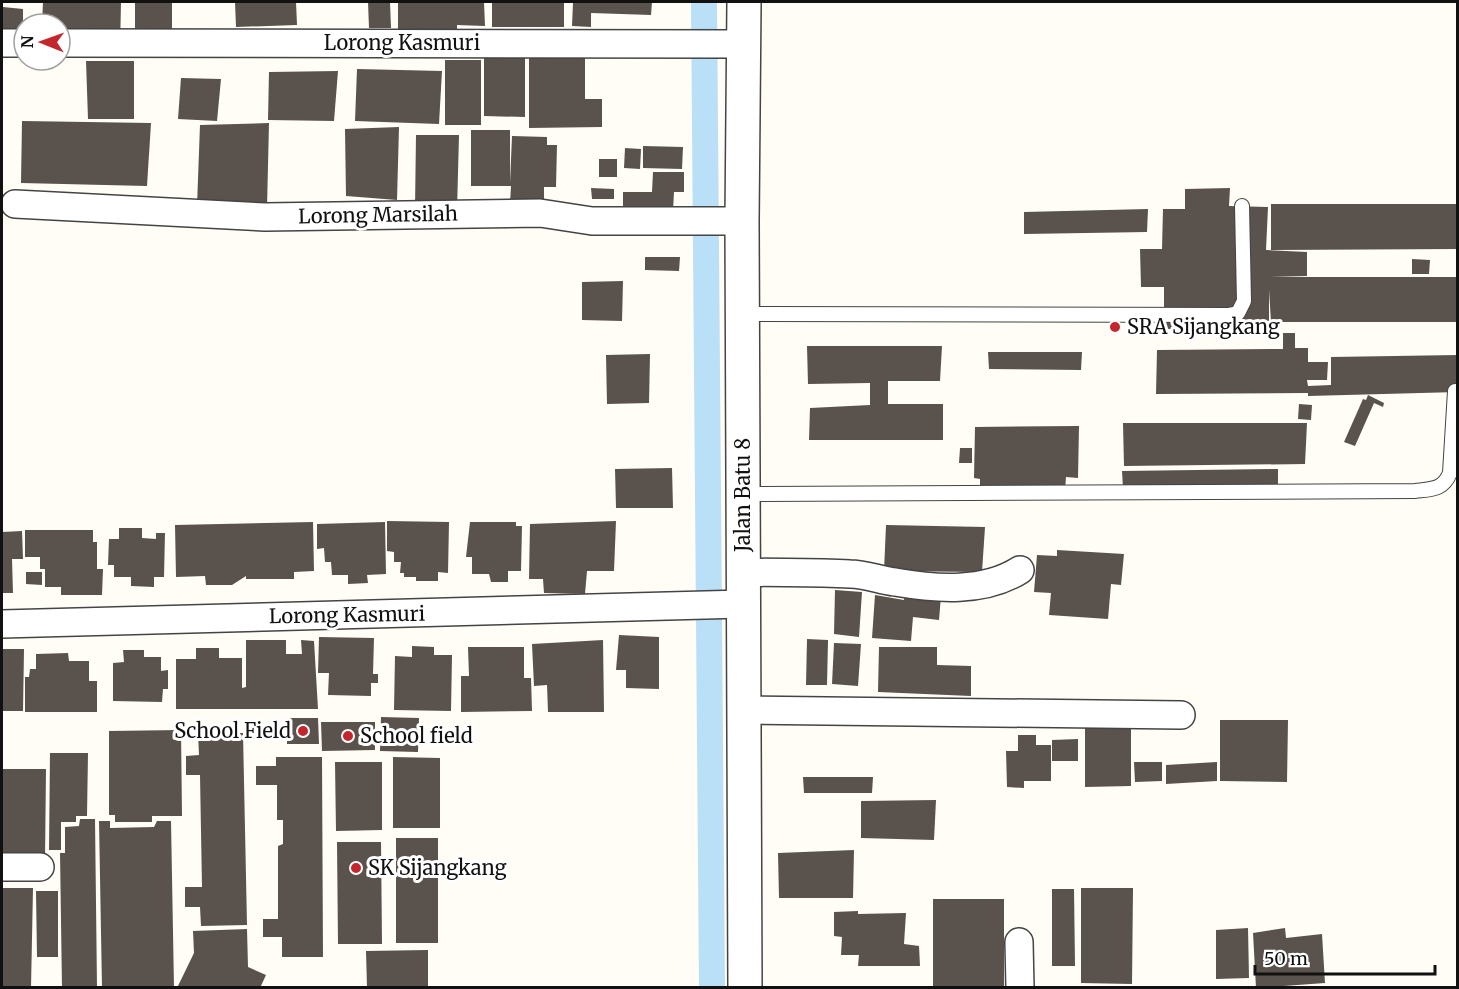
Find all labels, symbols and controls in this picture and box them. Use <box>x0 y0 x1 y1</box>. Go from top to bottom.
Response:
north arrow <box>12 12 72 72</box>
street label: Lorong Kasmuri <box>324 30 480 55</box>
text: N <box>17 35 37 48</box>
street label: Lorong Marsilah <box>298 201 458 228</box>
place label: SRA Sijangkang <box>1127 314 1280 339</box>
marker: SRA Sijangkang <box>1108 320 1122 334</box>
street label: Jalan Batu 8 <box>730 438 755 553</box>
street label: Lorong Kasmuri <box>269 601 425 628</box>
place label: School Field <box>174 718 291 743</box>
place label: School field <box>360 723 473 748</box>
marker: School Field <box>296 724 310 738</box>
marker: School field <box>341 729 355 743</box>
place label: SK Sijangkang <box>368 855 507 880</box>
marker: SK Sijangkang <box>349 861 363 875</box>
scale bar <box>1255 938 1435 976</box>
text: 50 m <box>1264 947 1308 970</box>

